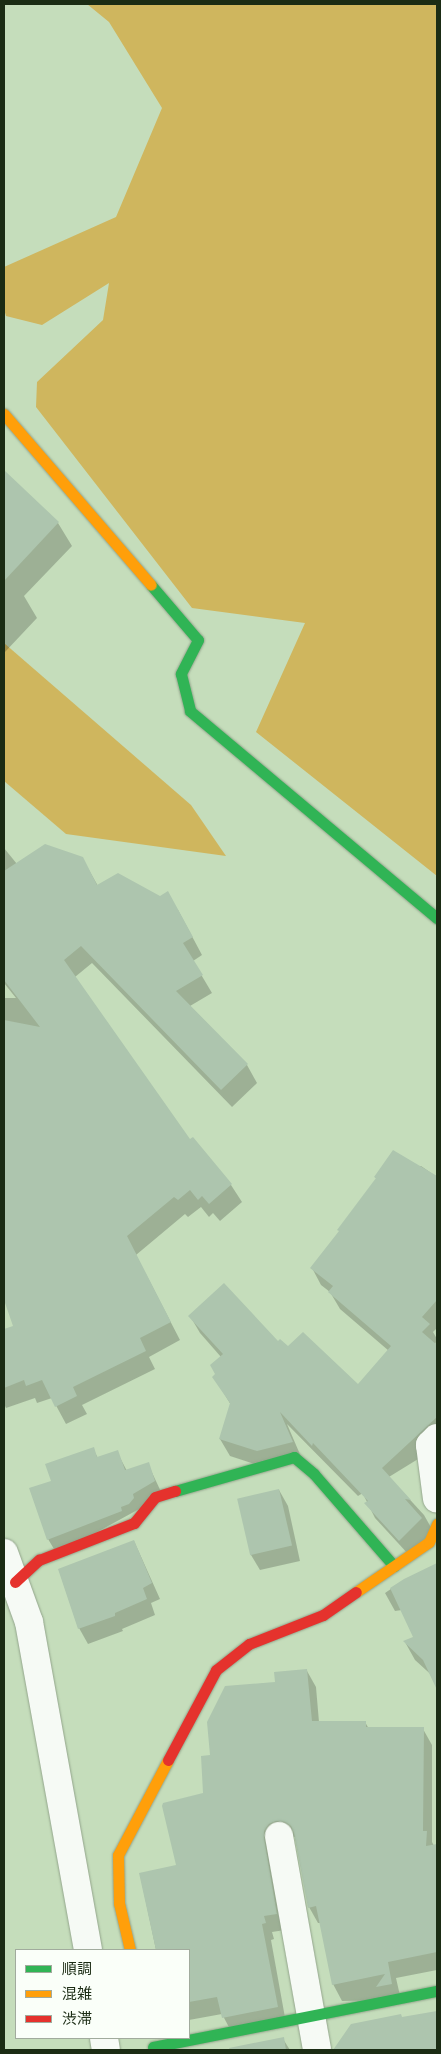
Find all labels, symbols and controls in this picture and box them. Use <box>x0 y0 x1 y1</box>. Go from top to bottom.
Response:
legend <box>15 1949 190 2039</box>
text: 順調 <box>62 1959 92 1980</box>
text: 混雑 <box>62 1984 92 2005</box>
text: 渋滞 <box>62 2009 92 2030</box>

